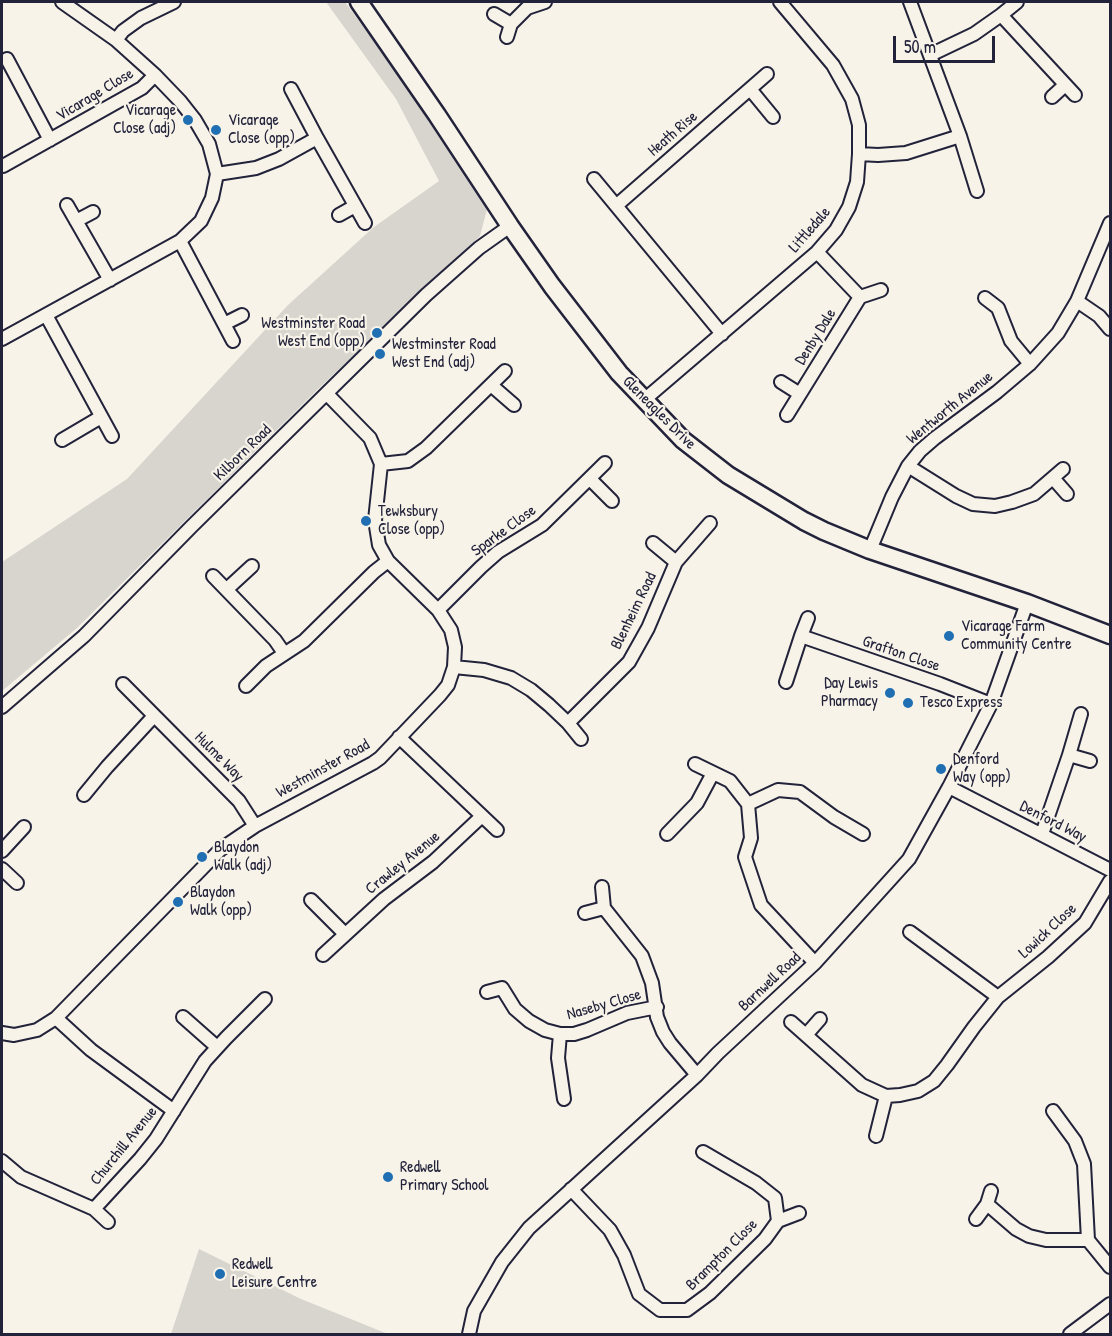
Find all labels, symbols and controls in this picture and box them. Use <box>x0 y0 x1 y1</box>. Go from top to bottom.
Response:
scale bar <box>896 24 998 62</box>
text: 50 m <box>904 34 936 59</box>
street label: Vicarage Close <box>53 64 137 126</box>
place label: Vicarage Close (adj) <box>113 101 176 139</box>
street label: Heath Rise <box>644 107 702 161</box>
place label: Vicarage Close (opp) <box>228 111 295 149</box>
marker: Vicarage Close (adj) <box>181 113 195 127</box>
marker: Vicarage Close (opp) <box>209 123 223 137</box>
street label: Littledale <box>785 203 835 257</box>
street label: Denby Dale <box>791 305 841 369</box>
place label: Westminster Road West End (opp) <box>261 314 365 352</box>
marker: Westminster Road West End (opp) <box>370 326 384 340</box>
place label: Westminster Road West End (adj) <box>392 335 496 373</box>
marker: Westminster Road West End (adj) <box>373 347 387 361</box>
street label: Wentworth Avenue <box>903 367 997 449</box>
street label: Gleneagles Drive <box>618 372 700 454</box>
street label: Kilborn Road <box>210 421 276 485</box>
street label: Sparke Close <box>468 501 540 561</box>
place label: Tewksbury Close (opp) <box>378 502 445 540</box>
marker: Tewksbury Close (opp) <box>359 514 373 528</box>
street label: Blenheim Road <box>607 569 661 653</box>
place label: Vicarage Farm Community Centre <box>961 617 1072 655</box>
marker: Vicarage Farm Community Centre <box>942 629 956 643</box>
street label: Grafton Close <box>860 632 942 676</box>
place label: Day Lewis Pharmacy <box>821 674 878 712</box>
marker: Day Lewis Pharmacy <box>883 686 897 700</box>
place label: Tesco Express <box>920 693 1002 713</box>
marker: Tesco Express <box>901 696 915 710</box>
street label: Hulme Way <box>190 728 248 786</box>
street label: Westminster Road <box>273 735 373 803</box>
place label: Denford Way (opp) <box>953 750 1011 788</box>
marker: Denford Way (opp) <box>934 762 948 776</box>
street label: Denford Way <box>1016 797 1090 847</box>
street label: Crawley Avenue <box>362 827 444 899</box>
place label: Blaydon Walk (adj) <box>214 838 272 876</box>
marker: Blaydon Walk (adj) <box>195 850 209 864</box>
place label: Blaydon Walk (opp) <box>190 883 252 921</box>
marker: Blaydon Walk (opp) <box>171 895 185 909</box>
street label: Lowick Close <box>1015 899 1081 963</box>
street label: Barnwell Road <box>735 948 805 1016</box>
street label: Naseby Close <box>565 985 643 1025</box>
street label: Churchill Avenue <box>86 1103 162 1189</box>
place label: Redwell Primary School <box>400 1158 489 1196</box>
marker: Redwell Primary School <box>381 1170 395 1184</box>
street label: Brampton Close <box>682 1215 762 1295</box>
place label: Redwell Leisure Centre <box>232 1255 317 1293</box>
marker: Redwell Leisure Centre <box>213 1267 227 1281</box>

